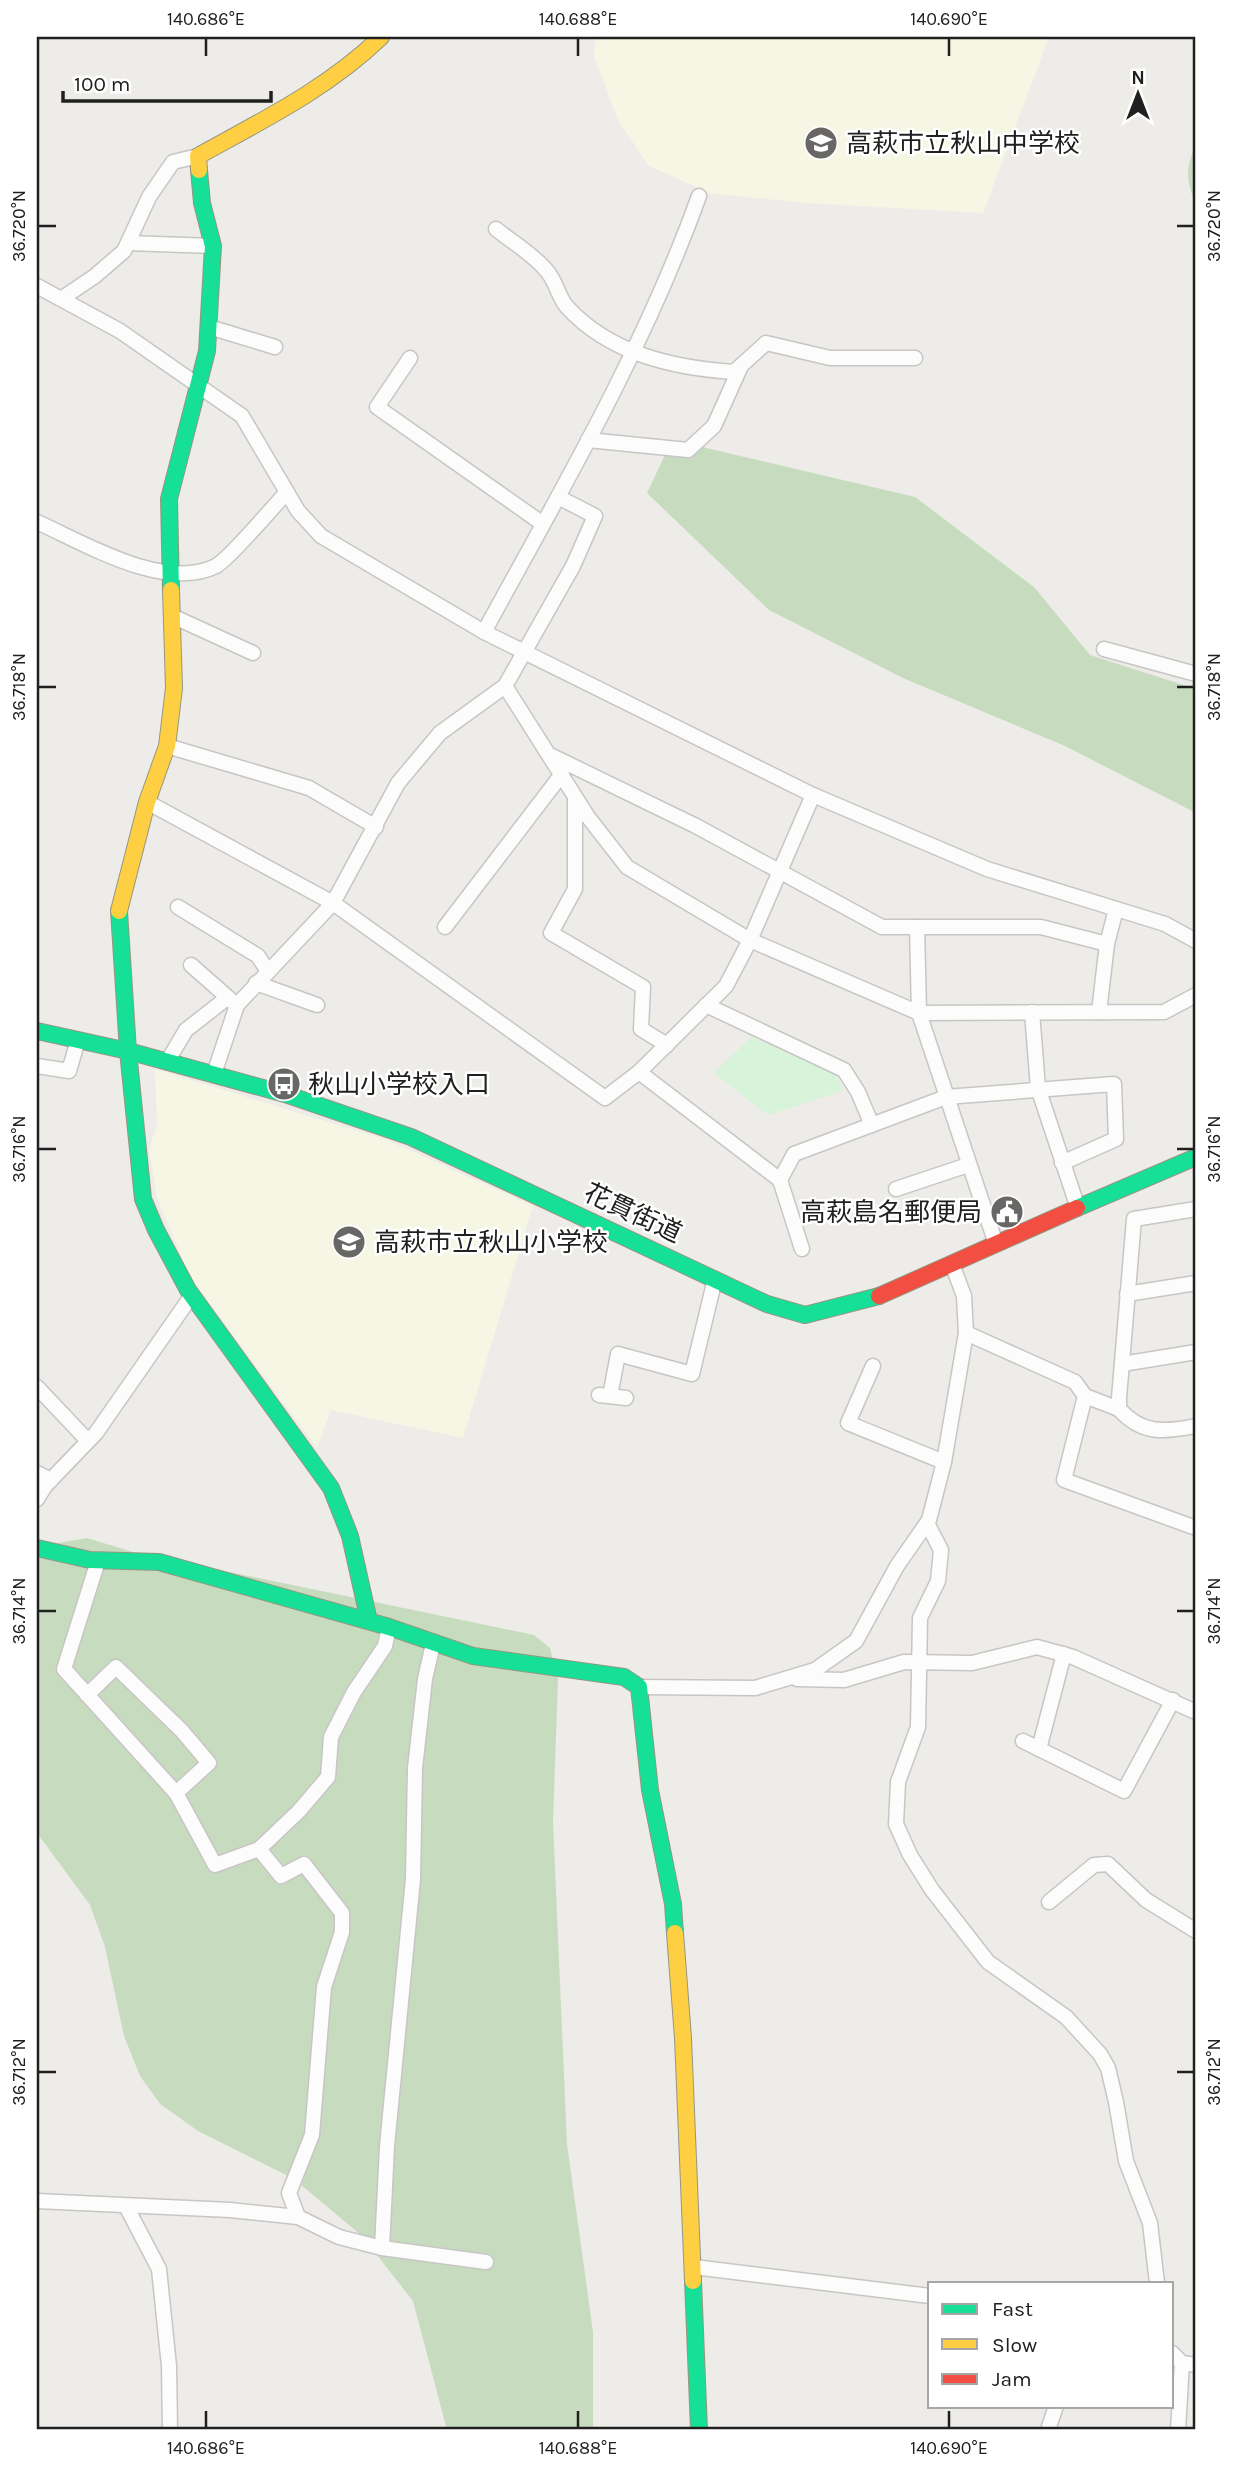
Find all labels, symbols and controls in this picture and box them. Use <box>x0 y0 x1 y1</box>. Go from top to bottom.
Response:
text: 140.686°E <box>167 8 245 30</box>
text: 140.688°E <box>539 8 617 30</box>
text: 140.690°E <box>910 8 988 30</box>
scale bar <box>63 60 271 104</box>
north arrow <box>1104 60 1174 130</box>
text: N <box>1131 67 1145 89</box>
text: 100 m <box>74 72 131 96</box>
school or university icon: 高萩市立秋山中学校 <box>802 124 840 162</box>
place label: 高萩市立秋山中学校 <box>846 128 1080 159</box>
text: 36.720°N <box>8 190 30 262</box>
text: 36.720°N <box>1203 190 1225 262</box>
text: 36.718°N <box>8 653 30 721</box>
text: 36.718°N <box>1203 653 1225 721</box>
bus stop icon: 秋山小学校入口 <box>265 1065 303 1103</box>
place label: 秋山小学校入口 <box>308 1069 490 1100</box>
text: 36.716°N <box>8 1115 30 1183</box>
text: 36.716°N <box>1203 1115 1225 1183</box>
street label: 花貫街道 <box>579 1177 687 1249</box>
public building icon: 高萩島名郵便局 <box>988 1193 1026 1231</box>
place label: 高萩島名郵便局 <box>800 1197 982 1228</box>
school or university icon: 高萩市立秋山小学校 <box>330 1223 368 1261</box>
place label: 高萩市立秋山小学校 <box>374 1227 608 1258</box>
text: 36.714°N <box>8 1577 30 1645</box>
text: 36.714°N <box>1203 1577 1225 1645</box>
text: 36.712°N <box>8 2038 30 2106</box>
text: 36.712°N <box>1203 2038 1225 2106</box>
legend <box>928 2282 1174 2408</box>
text: Fast <box>992 2297 1033 2321</box>
text: Slow <box>992 2333 1037 2357</box>
text: Jam <box>992 2367 1032 2391</box>
text: 140.686°E <box>167 2437 245 2459</box>
text: 140.688°E <box>539 2437 617 2459</box>
text: 140.690°E <box>910 2437 988 2459</box>

